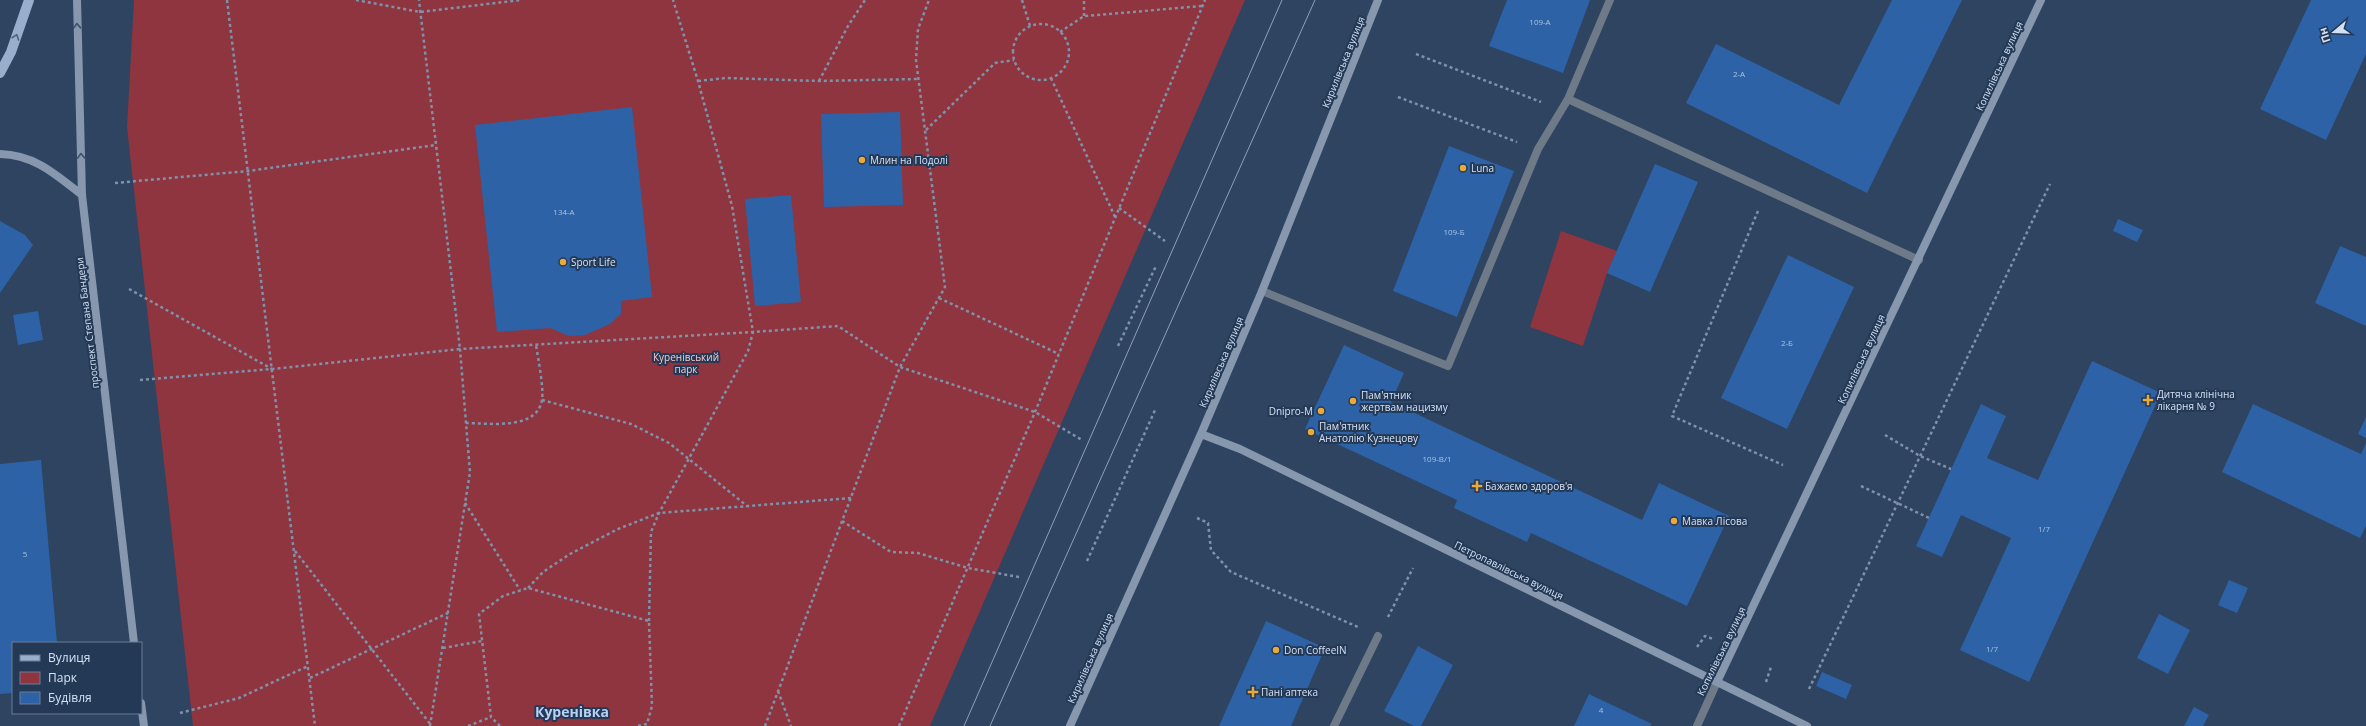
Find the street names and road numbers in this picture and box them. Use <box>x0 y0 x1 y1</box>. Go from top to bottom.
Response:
street label: Кирилівська вулиця <box>1318 14 1368 110</box>
street label: Копилівська вулиця <box>1972 19 2026 113</box>
street label: проспект Степана Бандери <box>72 257 102 389</box>
street label: Копилівська вулиця <box>1834 312 1888 406</box>
street label: Кирилівська вулиця <box>1195 314 1247 410</box>
street label: Петропавлівська вулиця <box>1452 537 1566 603</box>
street label: Копилівська вулиця <box>1693 604 1749 698</box>
street label: Кирилівська вулиця <box>1064 611 1116 705</box>

